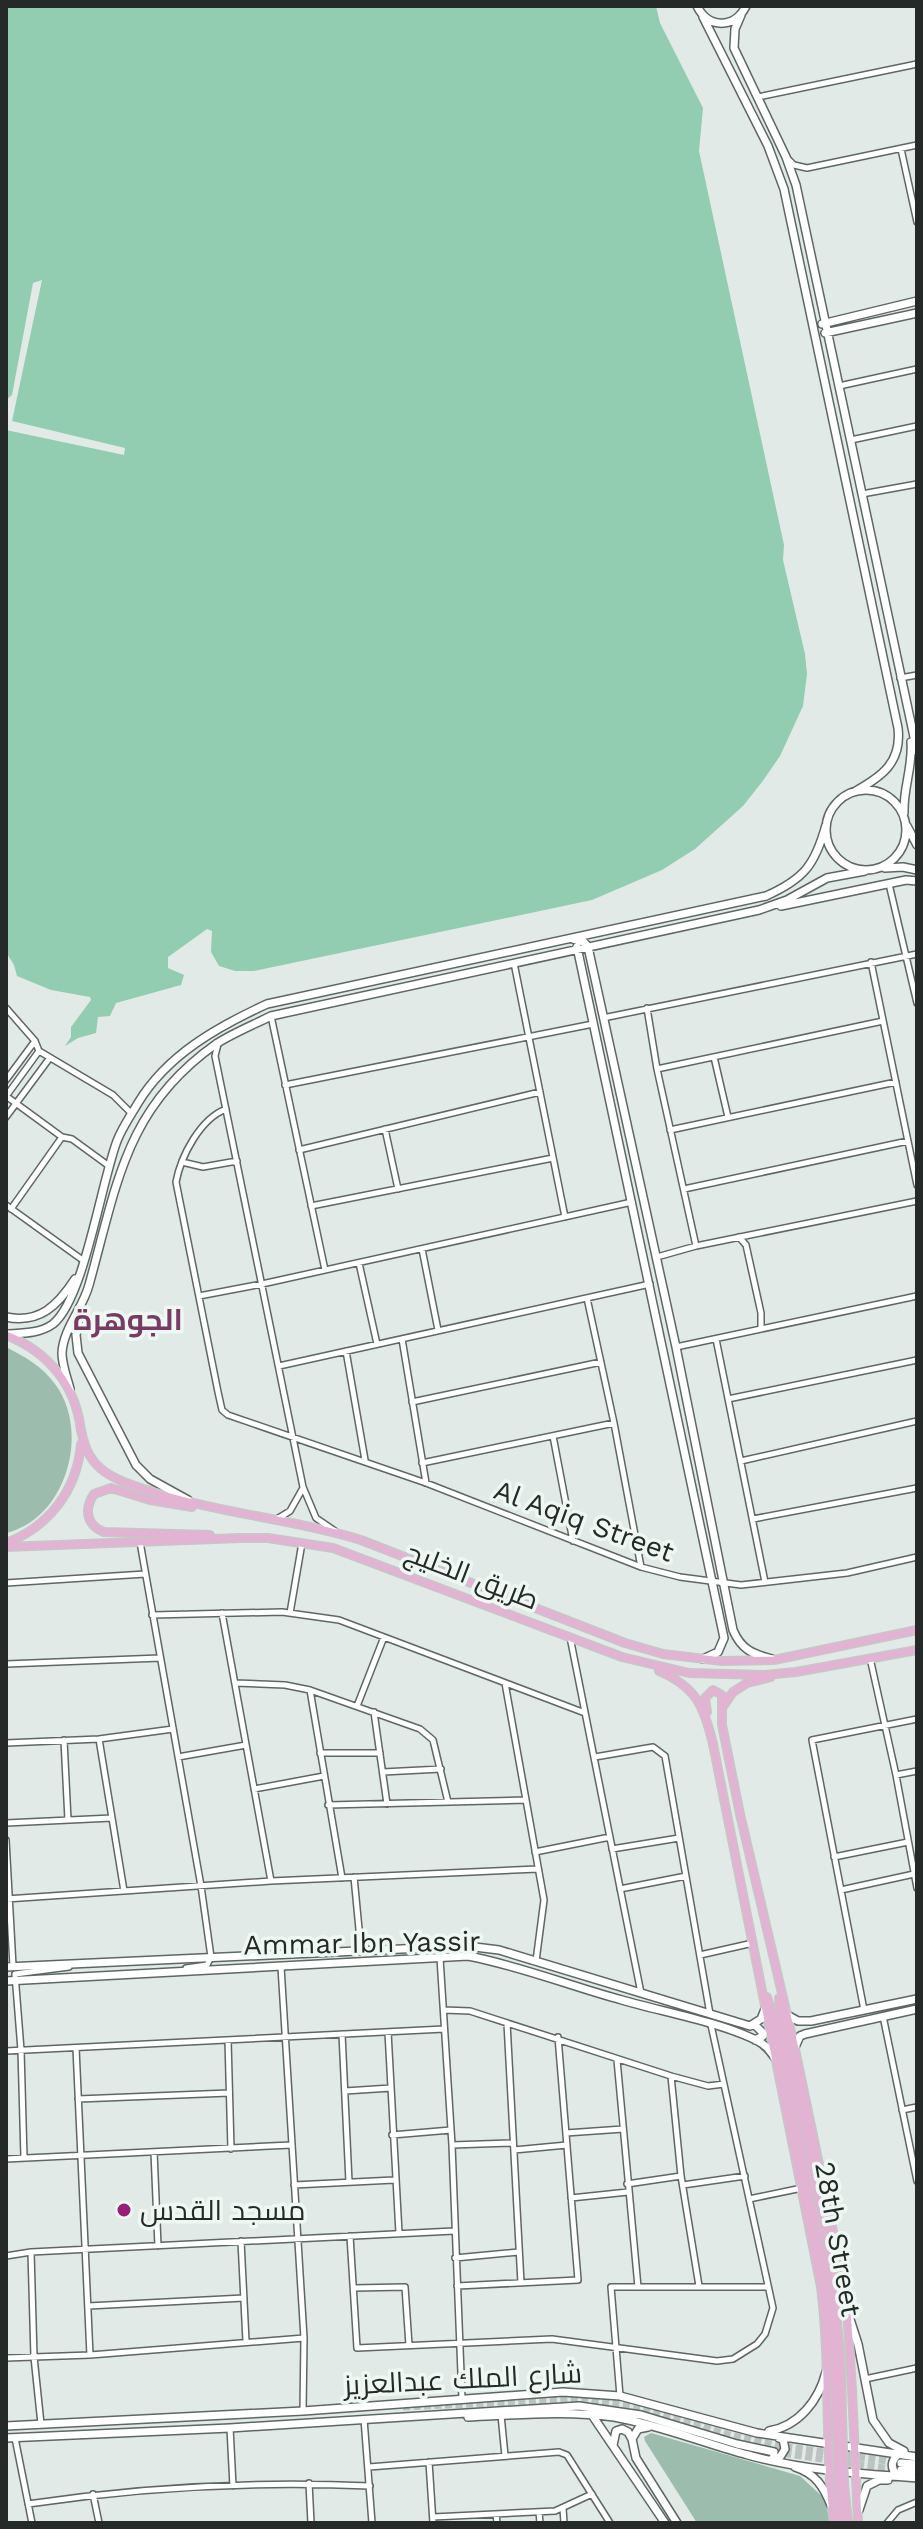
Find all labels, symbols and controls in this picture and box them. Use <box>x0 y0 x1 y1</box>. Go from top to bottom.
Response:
district label: الجوهرة <box>73 1302 183 1338</box>
street label: Al Aqiq Street <box>489 1473 679 1569</box>
street label: طريق الخليج <box>400 1535 543 1618</box>
street label: Ammar Ibn Yassir <box>243 1924 481 1962</box>
street label: 28th Street <box>808 2159 868 2319</box>
place label: مسجد القدس <box>140 2194 305 2227</box>
marker: مسجد القدس <box>115 2201 133 2219</box>
street label: شارع الملك عبدالعزيز <box>341 2356 583 2404</box>

